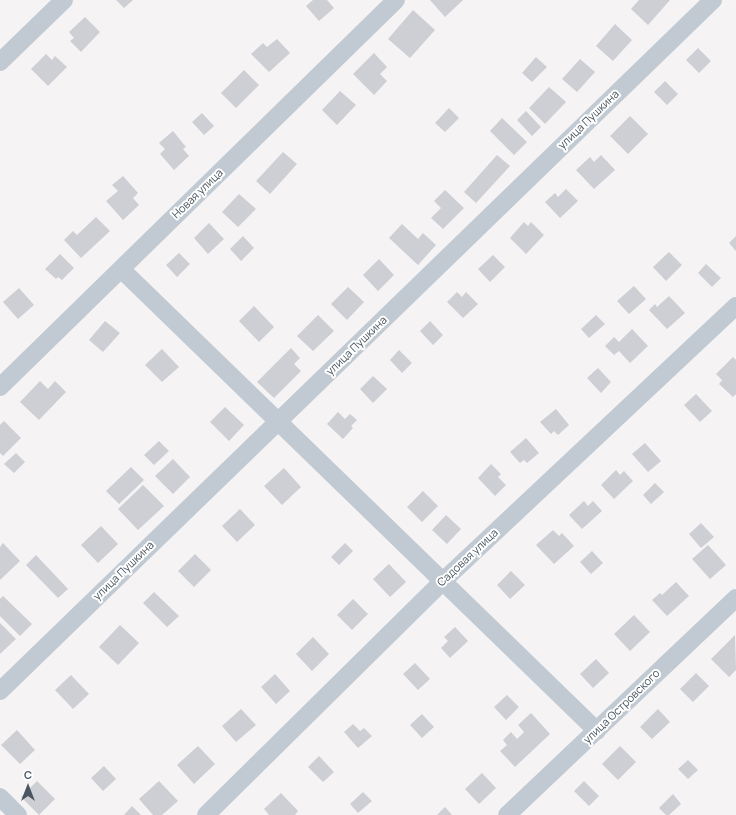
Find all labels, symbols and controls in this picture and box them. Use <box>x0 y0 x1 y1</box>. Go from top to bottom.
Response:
street label: улица Пушкина <box>556 88 622 152</box>
street label: Новая улица <box>170 167 226 221</box>
street label: улица Пушкина <box>324 314 390 378</box>
street label: Садовая улица <box>435 526 501 590</box>
street label: улица Пушкина <box>91 539 157 603</box>
street label: улица Островского <box>581 667 663 747</box>
north arrow <box>8 767 48 807</box>
text: С <box>24 767 32 782</box>

